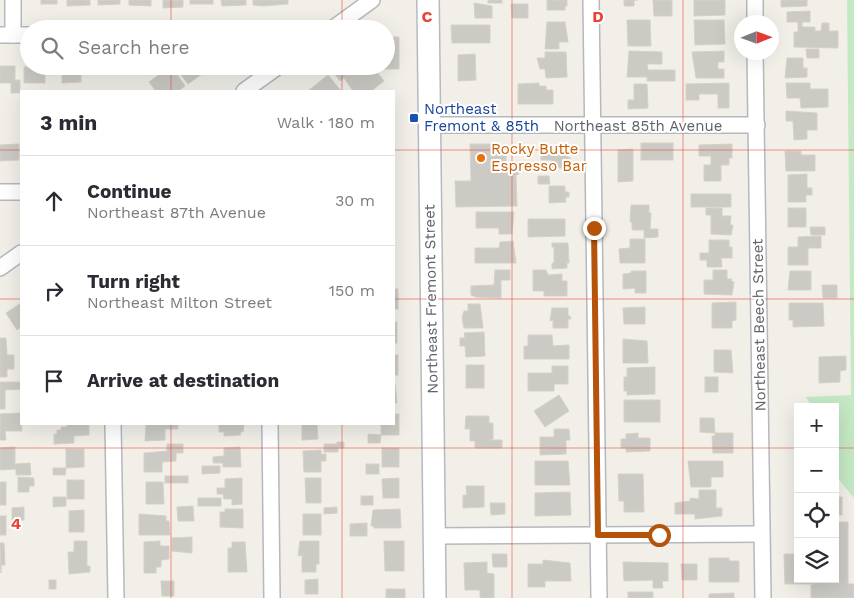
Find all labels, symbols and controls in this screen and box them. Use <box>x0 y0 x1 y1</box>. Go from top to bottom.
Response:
text: C <box>422 7 433 26</box>
text: D <box>592 7 604 26</box>
north arrow <box>734 15 779 60</box>
search box <box>20 20 395 75</box>
icon: search <box>38 34 66 62</box>
text: Search here <box>78 36 189 59</box>
place label: Northeast Fremont & 85th <box>424 100 539 135</box>
text: 3 min <box>40 110 97 135</box>
marker: Northeast Fremont & 85th <box>408 112 420 124</box>
text: Walk · 180 m <box>277 113 375 132</box>
street label: Northeast 85th Avenue <box>554 117 722 135</box>
place label: Rocky Butte Espresso Bar <box>491 140 587 175</box>
marker: Rocky Butte Espresso Bar <box>475 152 487 164</box>
text: Continue <box>87 180 171 203</box>
icon: ahead <box>40 187 68 215</box>
text: 30 m <box>335 191 375 210</box>
text: Northeast 87th Avenue <box>87 203 266 222</box>
street label: Northeast Fremont Street <box>420 203 442 394</box>
route end <box>583 217 606 240</box>
street label: Northeast Beech Street <box>748 238 770 411</box>
text: Turn right <box>87 270 180 293</box>
icon: right <box>40 277 68 305</box>
text: 150 m <box>329 281 375 300</box>
text: Northeast Milton Street <box>87 293 272 312</box>
icon: arrive <box>40 367 68 395</box>
text: Arrive at destination <box>87 369 279 392</box>
map controls <box>794 403 839 583</box>
button: + <box>794 403 839 448</box>
button: − <box>794 448 839 493</box>
button: locate <box>794 493 839 538</box>
text: 4 <box>11 514 21 533</box>
route start <box>648 524 671 547</box>
button: layers <box>794 538 839 583</box>

